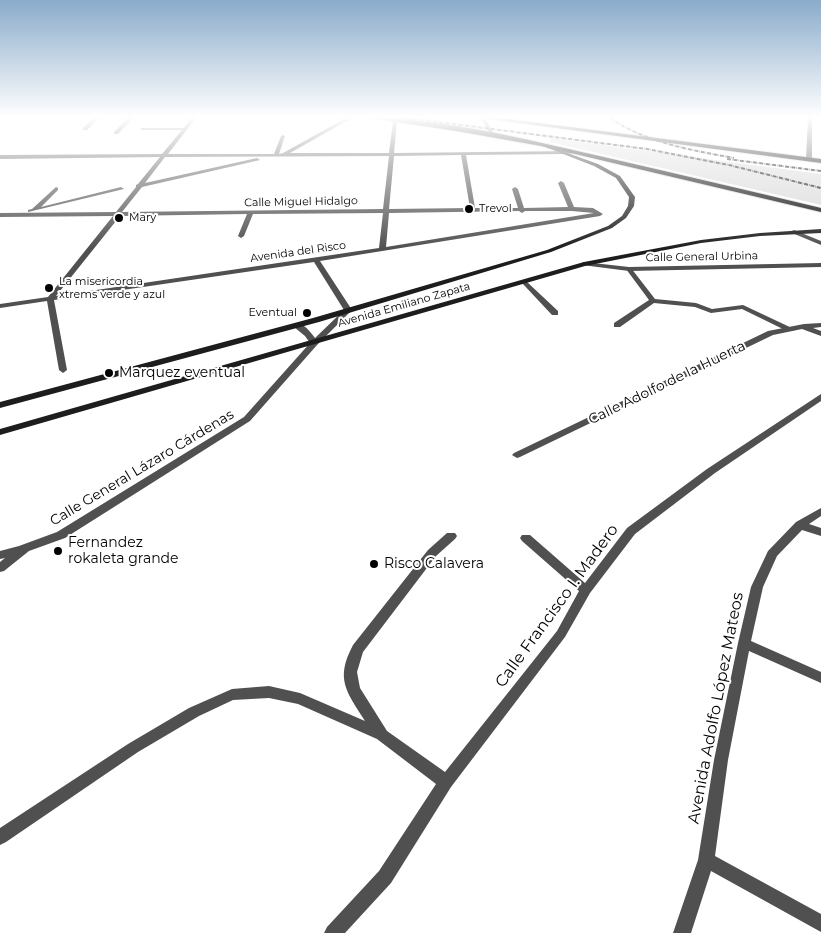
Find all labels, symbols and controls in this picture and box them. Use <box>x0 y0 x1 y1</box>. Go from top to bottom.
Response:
street label: Calle Miguel Hidalgo <box>244 194 358 210</box>
place label: Trevol <box>479 202 512 216</box>
marker: Trevol <box>463 203 475 215</box>
place label: Mary <box>129 211 156 225</box>
marker: Mary <box>113 212 125 224</box>
street label: Avenida del Risco <box>249 239 347 265</box>
street label: Calle General Urbina <box>646 249 758 265</box>
place label: La misericordia xtrems verde y azul <box>59 275 165 301</box>
street label: Avenida Emiliano Zapata <box>336 280 472 330</box>
marker: La misericordia xtrems verde y azul <box>43 282 55 294</box>
place label: Eventual <box>249 306 297 320</box>
marker: Eventual <box>301 307 313 319</box>
street label: Calle Adolfo de la Huerta <box>586 338 748 428</box>
place label: Marquez eventual <box>119 365 245 381</box>
marker: Marquez eventual <box>103 367 115 379</box>
street label: Calle General Lázaro Cárdenas <box>47 406 237 530</box>
street label: Calle Francisco I. Madero <box>491 521 623 691</box>
place label: Fernandez rokaleta grande <box>68 535 179 568</box>
marker: Fernandez rokaleta grande <box>52 545 64 557</box>
place label: Risco Calavera <box>384 556 484 572</box>
marker: Risco Calavera <box>368 558 380 570</box>
street label: Avenida Adolfo López Mateos <box>684 591 748 825</box>

